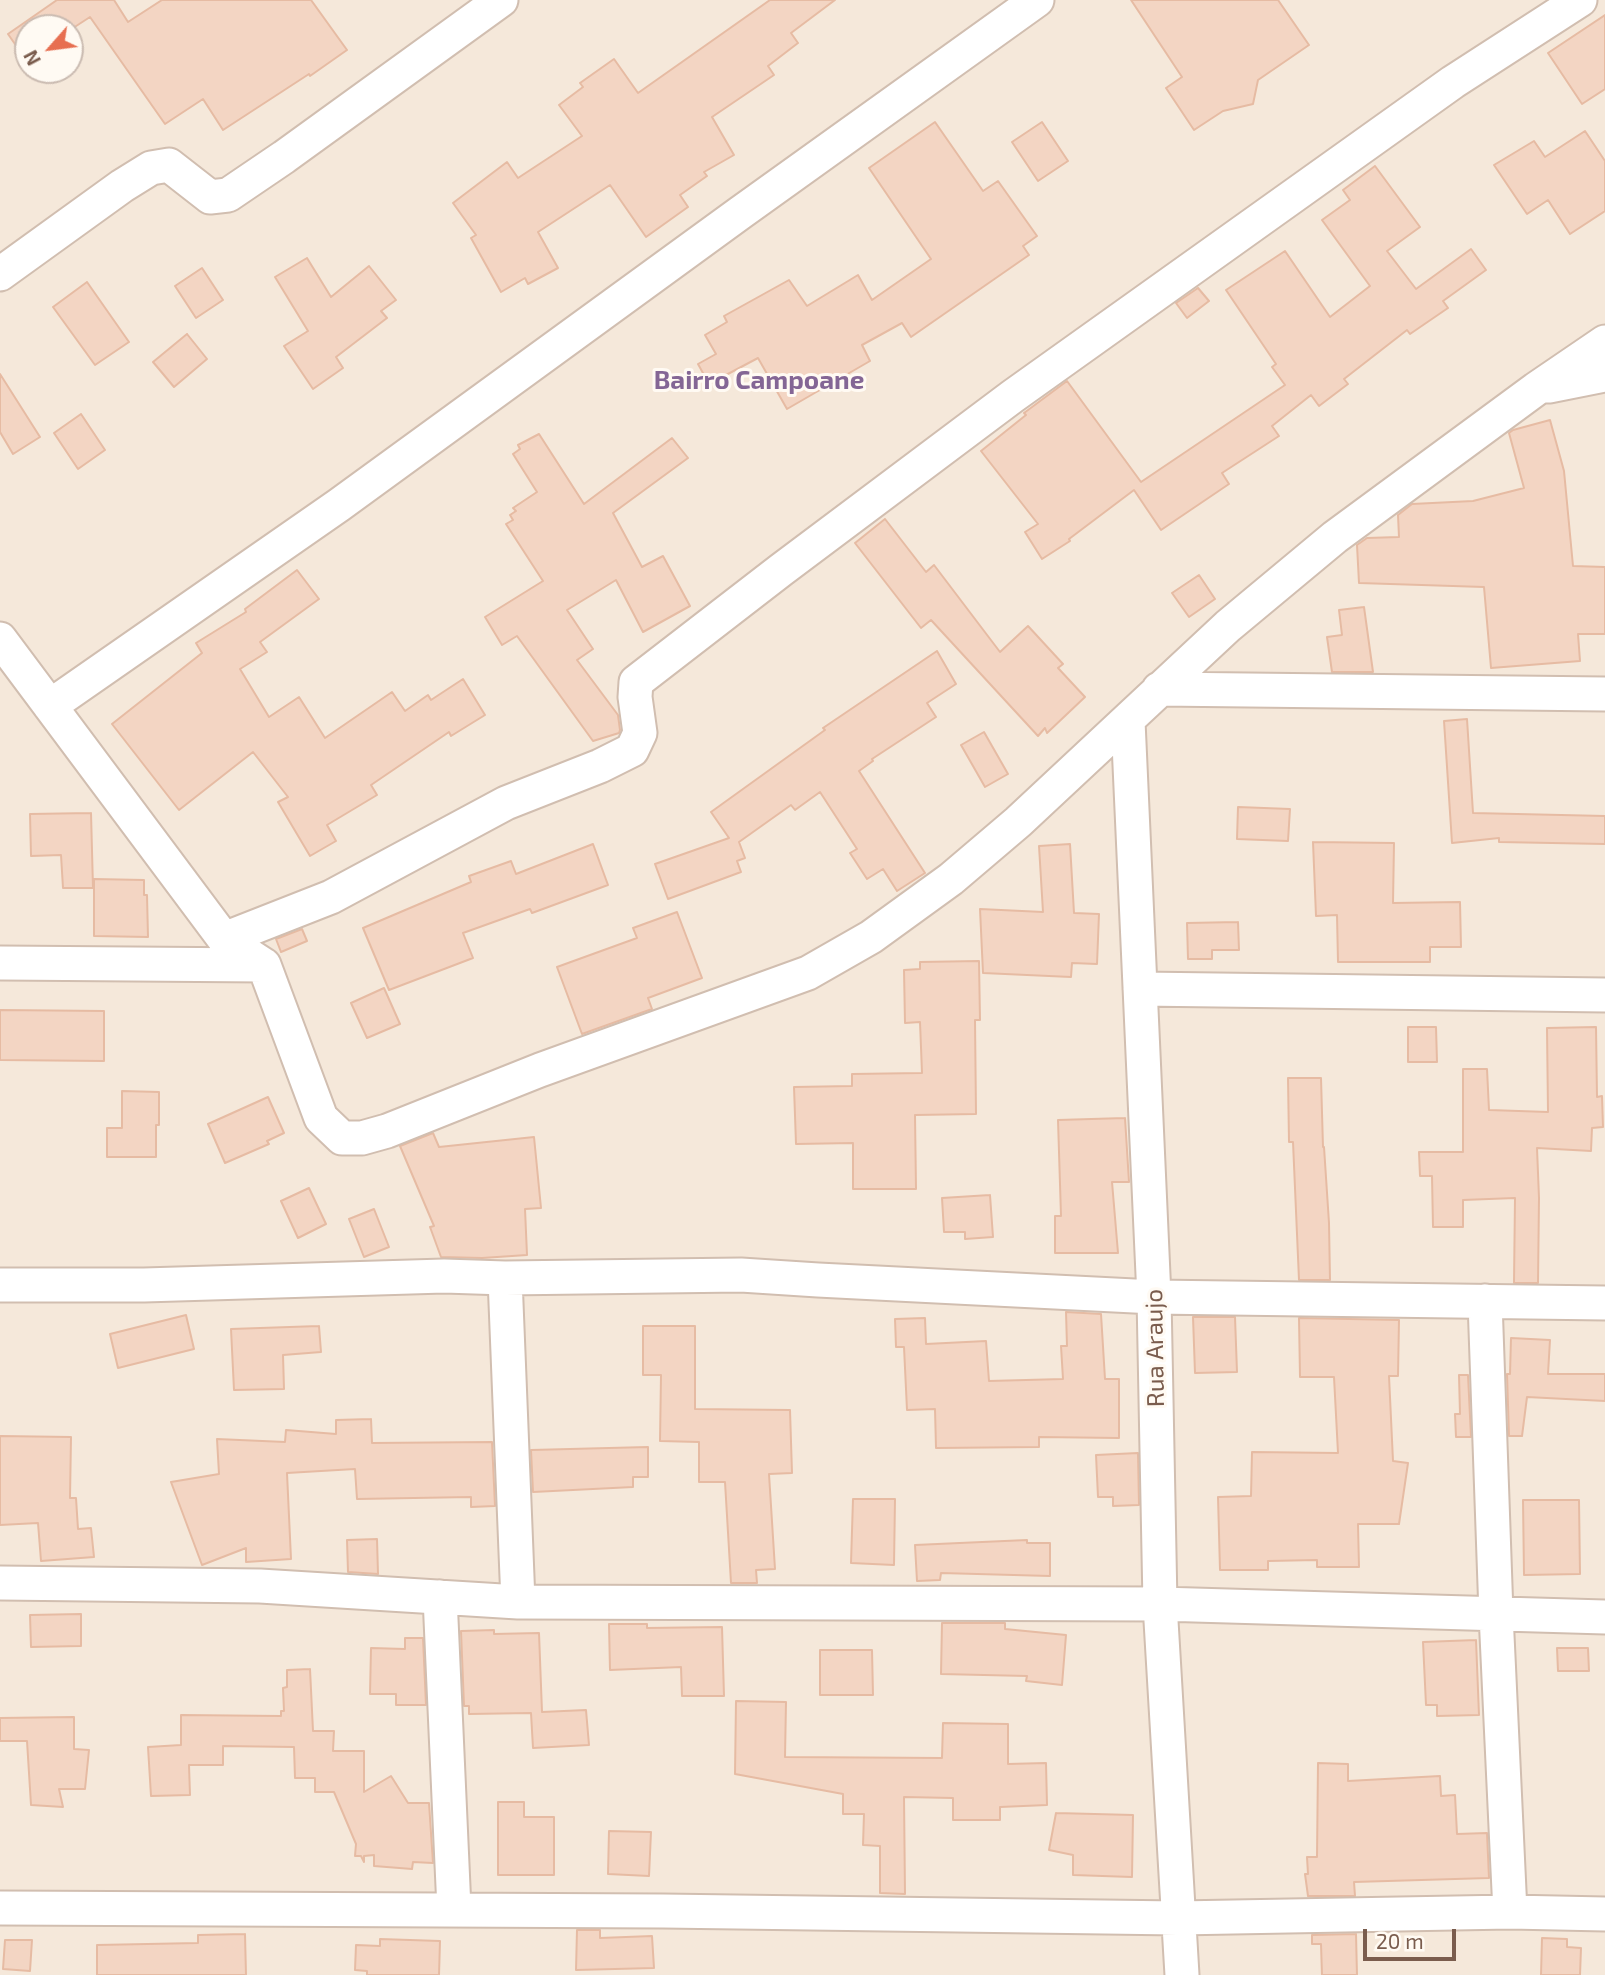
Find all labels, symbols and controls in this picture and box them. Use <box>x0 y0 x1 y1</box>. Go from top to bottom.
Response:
north arrow <box>14 14 84 84</box>
text: N <box>18 47 45 70</box>
district label: Bairro Campoane <box>654 364 864 396</box>
street label: Rua Araujo <box>1140 1289 1170 1407</box>
scale bar <box>1367 1916 1460 1960</box>
text: 20 m <box>1376 1928 1424 1953</box>

